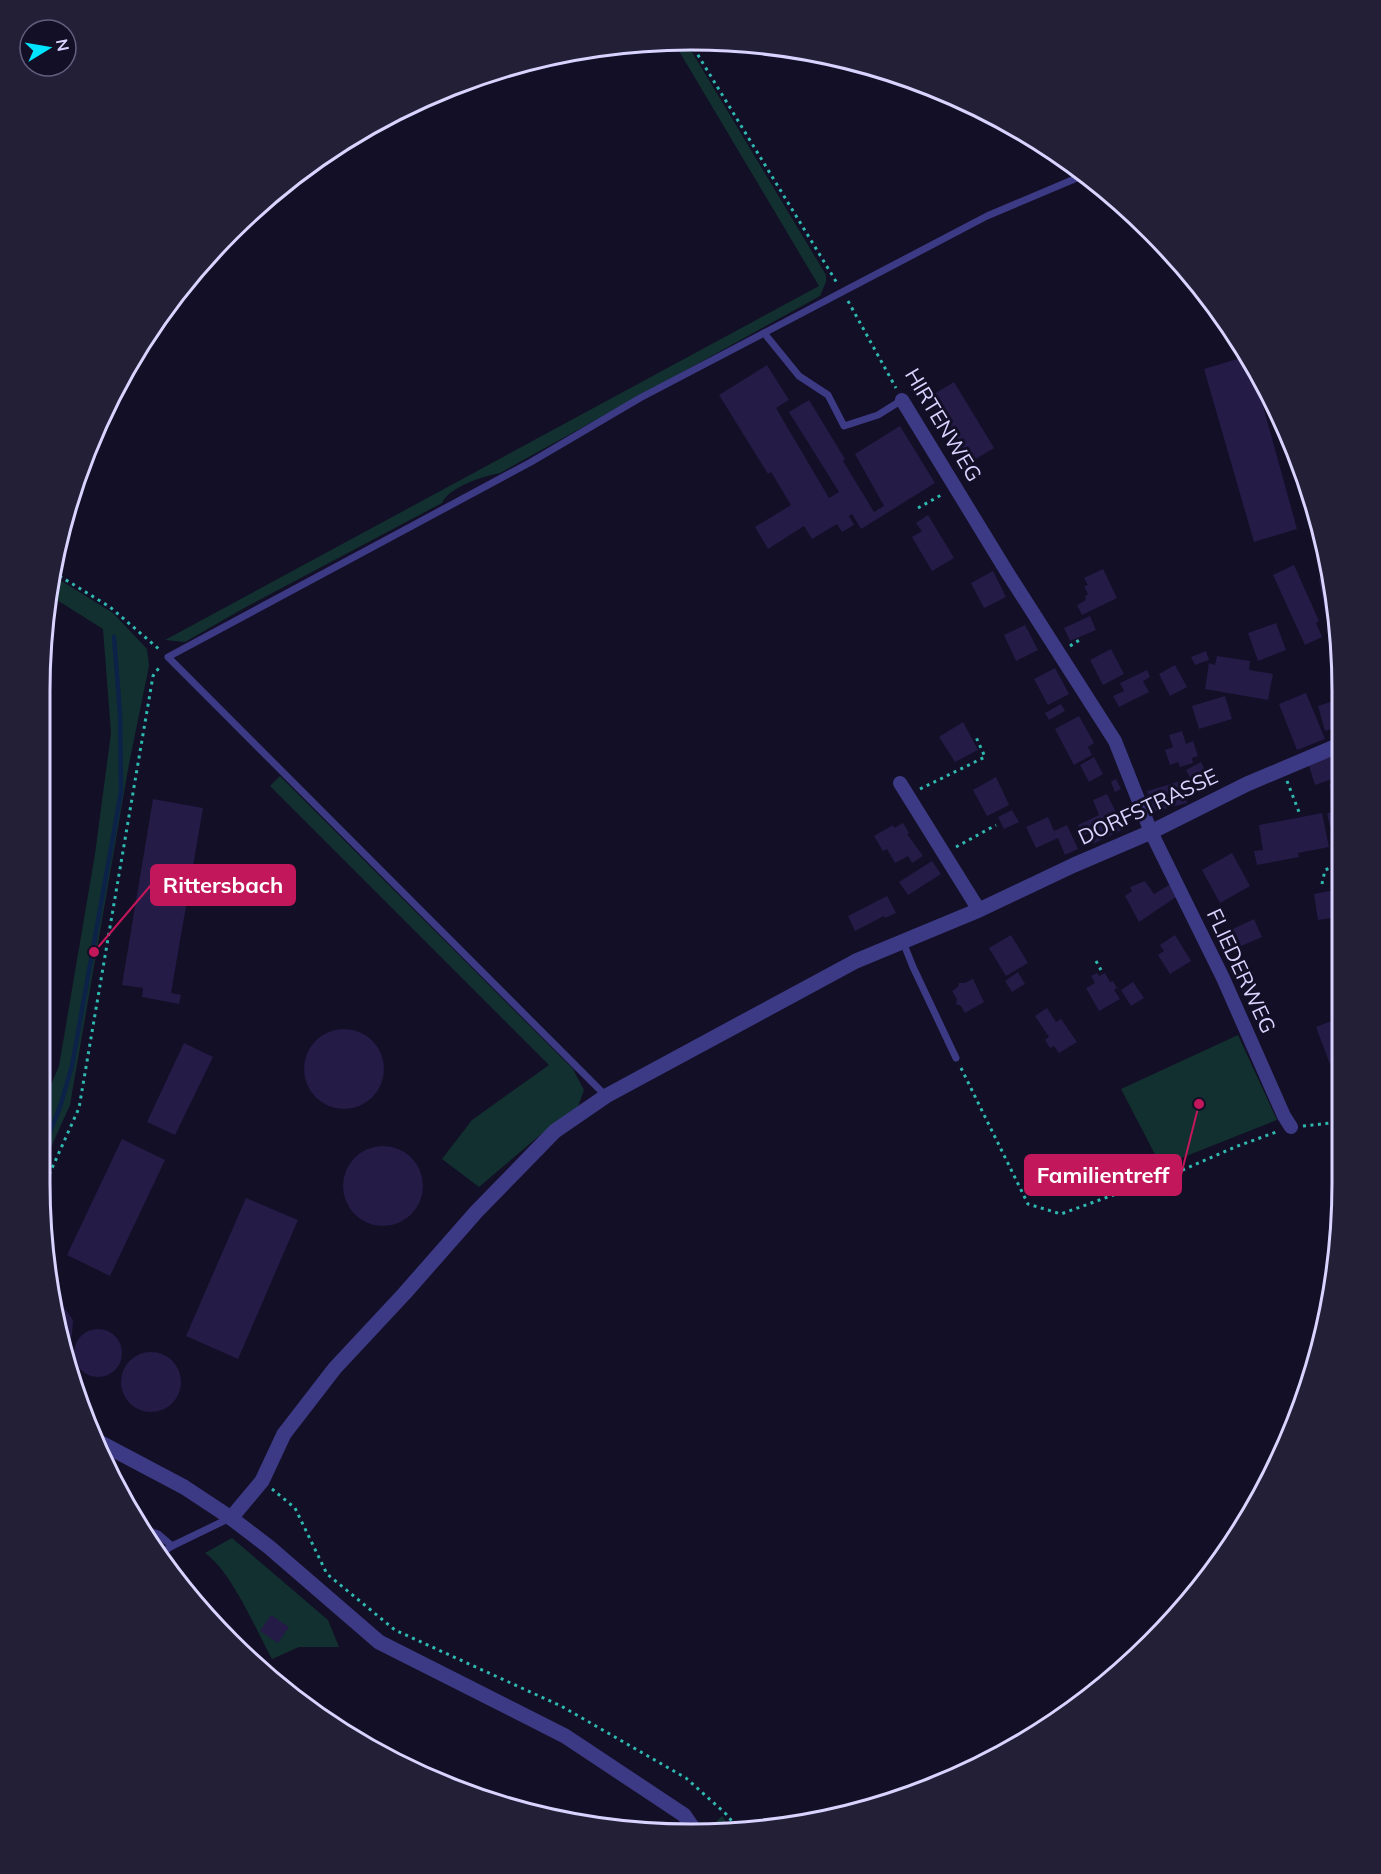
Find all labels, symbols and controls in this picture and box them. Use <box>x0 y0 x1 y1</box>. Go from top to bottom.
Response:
north arrow <box>18 18 78 78</box>
text: N <box>52 37 74 53</box>
street label: HIRTENWEG <box>900 363 988 486</box>
street label: DORFSTRASSE <box>1074 762 1222 850</box>
callout: Rittersbach <box>151 865 295 905</box>
text: Rittersbach <box>163 871 283 899</box>
street label: FLIEDERWEG <box>1202 904 1282 1037</box>
callout: Familientreff <box>1025 1155 1181 1195</box>
text: Familientreff <box>1037 1161 1170 1189</box>

